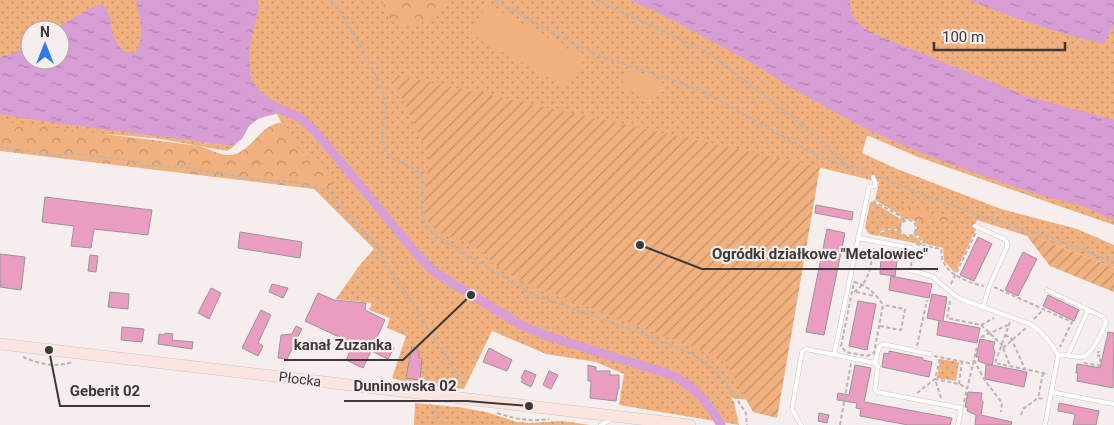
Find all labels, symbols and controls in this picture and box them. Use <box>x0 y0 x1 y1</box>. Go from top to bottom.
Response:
north arrow <box>20 20 70 70</box>
scale bar <box>934 20 1065 52</box>
text: N <box>40 24 50 40</box>
text: 100 m <box>942 28 984 46</box>
callout: Ogródki działkowe "Metalowiec" <box>702 239 938 269</box>
text: Ogródki działkowe "Metalowiec" <box>712 245 928 263</box>
callout: kanał Zuzanka <box>284 330 403 360</box>
text: kanał Zuzanka <box>294 336 392 354</box>
street label: Płocka <box>278 368 322 390</box>
callout: Duninowska 02 <box>344 371 467 401</box>
callout: Geberit 02 <box>60 376 150 406</box>
text: Duninowska 02 <box>353 377 457 395</box>
text: Geberit 02 <box>70 382 141 400</box>

